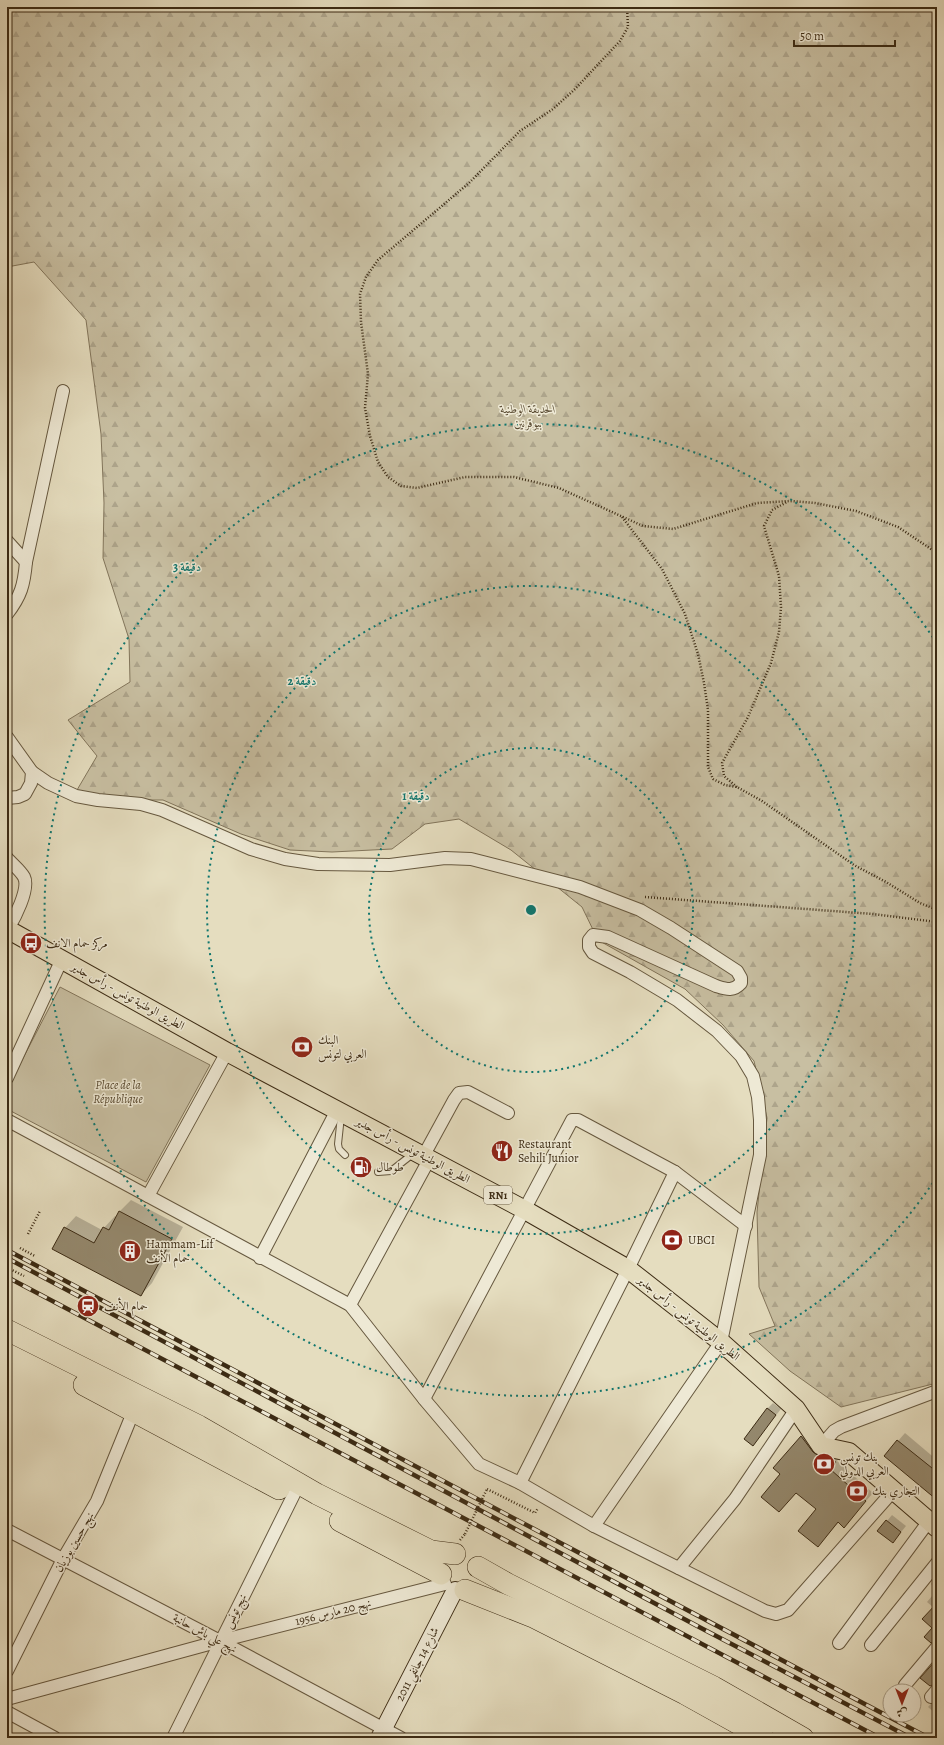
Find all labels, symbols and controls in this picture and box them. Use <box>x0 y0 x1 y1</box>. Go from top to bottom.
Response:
scale bar <box>794 22 895 48</box>
text: 50 m <box>800 28 824 44</box>
park label: الحديقة الوطنية ببوقرنين <box>499 401 556 431</box>
text: 3 دقيقة <box>173 559 201 575</box>
text: 2 دقيقة <box>288 673 316 689</box>
text: 1 دقيقة <box>402 788 430 804</box>
centre of rings <box>524 903 538 917</box>
bus stop icon: مركز حمام الانف <box>18 930 44 956</box>
place label: مركز حمام الانف <box>46 935 108 954</box>
street label: الطريق الوطنية تونس - رأس جدير <box>66 957 188 1035</box>
place label: البنك العربي لتونس <box>318 1032 367 1064</box>
bank icon: البنك العربي لتونس <box>289 1034 315 1060</box>
park label: Place de la République <box>93 1077 143 1107</box>
street label: الطريق الوطنية تونس - رأس جدير <box>351 1112 473 1188</box>
place label: Restaurant Sehili Junior <box>518 1136 579 1166</box>
restaurant icon: Restaurant Sehili Junior <box>489 1138 515 1164</box>
fuel station icon: طوطال <box>348 1154 374 1180</box>
place label: طوطال <box>376 1159 404 1175</box>
road number: RN1 <box>484 1186 512 1204</box>
bank icon: UBCI <box>659 1227 685 1253</box>
place label: UBCI <box>688 1232 715 1248</box>
place label: Hammam-Lif حمام الأنف <box>146 1236 216 1269</box>
building icon: Hammam-Lif حمام الأنف <box>117 1238 143 1264</box>
street label: الطريق الوطنية تونس - رأس جدير <box>632 1271 744 1365</box>
station icon: حمام الأنف <box>75 1293 101 1319</box>
place label: حمام الأنف <box>104 1297 148 1317</box>
place label: بنك تونس العربي الدولي <box>840 1449 889 1481</box>
bank icon: بنك تونس العربي الدولي <box>811 1451 837 1477</box>
bank icon: التجاري بنك <box>844 1478 870 1504</box>
place label: التجاري بنك <box>872 1483 920 1501</box>
street label: نهج حسين بوزيان <box>50 1509 100 1577</box>
street label: نهج تونس <box>219 1591 253 1632</box>
street label: نهج 20 مارس 1956 <box>293 1595 373 1632</box>
street label: نهج علي باش حانبة <box>168 1609 240 1660</box>
street label: شارع 14 جانفي 2011 <box>391 1624 446 1706</box>
north arrow <box>882 1683 922 1723</box>
text: ش <box>896 1705 907 1720</box>

